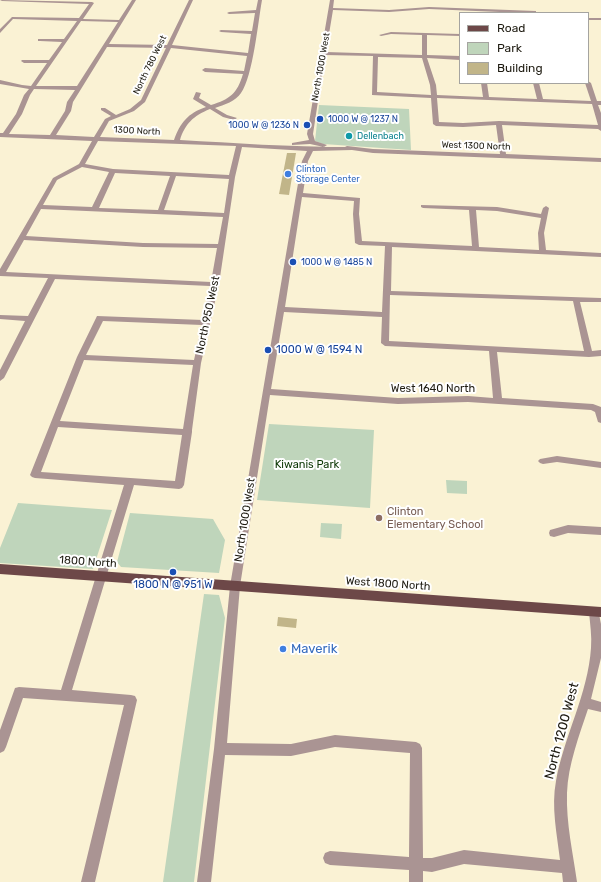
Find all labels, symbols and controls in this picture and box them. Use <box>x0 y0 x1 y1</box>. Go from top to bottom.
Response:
legend <box>459 12 589 84</box>
text: Road <box>497 21 525 35</box>
street label: North 1000 West <box>310 32 332 102</box>
street label: North 780 West <box>131 34 169 96</box>
text: Park <box>497 41 522 55</box>
text: Building <box>497 61 543 75</box>
marker: 1000 W @ 1237 N <box>315 114 325 124</box>
place label: 1000 W @ 1237 N <box>328 114 398 124</box>
place label: 1000 W @ 1236 N <box>228 120 299 130</box>
marker: 1000 W @ 1236 N <box>302 120 312 130</box>
street label: 1300 North <box>113 124 161 138</box>
marker: Dellenbach <box>344 131 354 141</box>
place label: Dellenbach <box>357 131 404 141</box>
street label: West 1300 North <box>441 139 511 153</box>
place label: Clinton Storage Center <box>296 164 360 185</box>
marker: Clinton Storage Center <box>283 169 293 179</box>
marker: 1000 W @ 1485 N <box>288 257 298 267</box>
place label: 1000 W @ 1485 N <box>301 257 372 267</box>
street label: North 950 West <box>193 275 223 355</box>
place label: 1000 W @ 1594 N <box>276 343 362 357</box>
marker: 1000 W @ 1594 N <box>263 345 273 355</box>
street label: West 1640 North <box>391 382 475 396</box>
park label: Kiwanis Park <box>275 458 339 472</box>
street label: North 1000 West <box>232 477 258 563</box>
place label: Clinton Elementary School <box>387 505 483 531</box>
marker: Clinton Elementary School <box>374 513 384 523</box>
street label: 1800 North <box>59 553 117 571</box>
marker: 1800 N @ 951 W <box>168 567 178 577</box>
street label: West 1800 North <box>345 574 431 594</box>
place label: 1800 N @ 951 W <box>133 578 213 592</box>
place label: Maverik <box>291 641 337 657</box>
marker: Maverik <box>278 644 288 654</box>
street label: North 1200 West <box>542 681 582 781</box>

